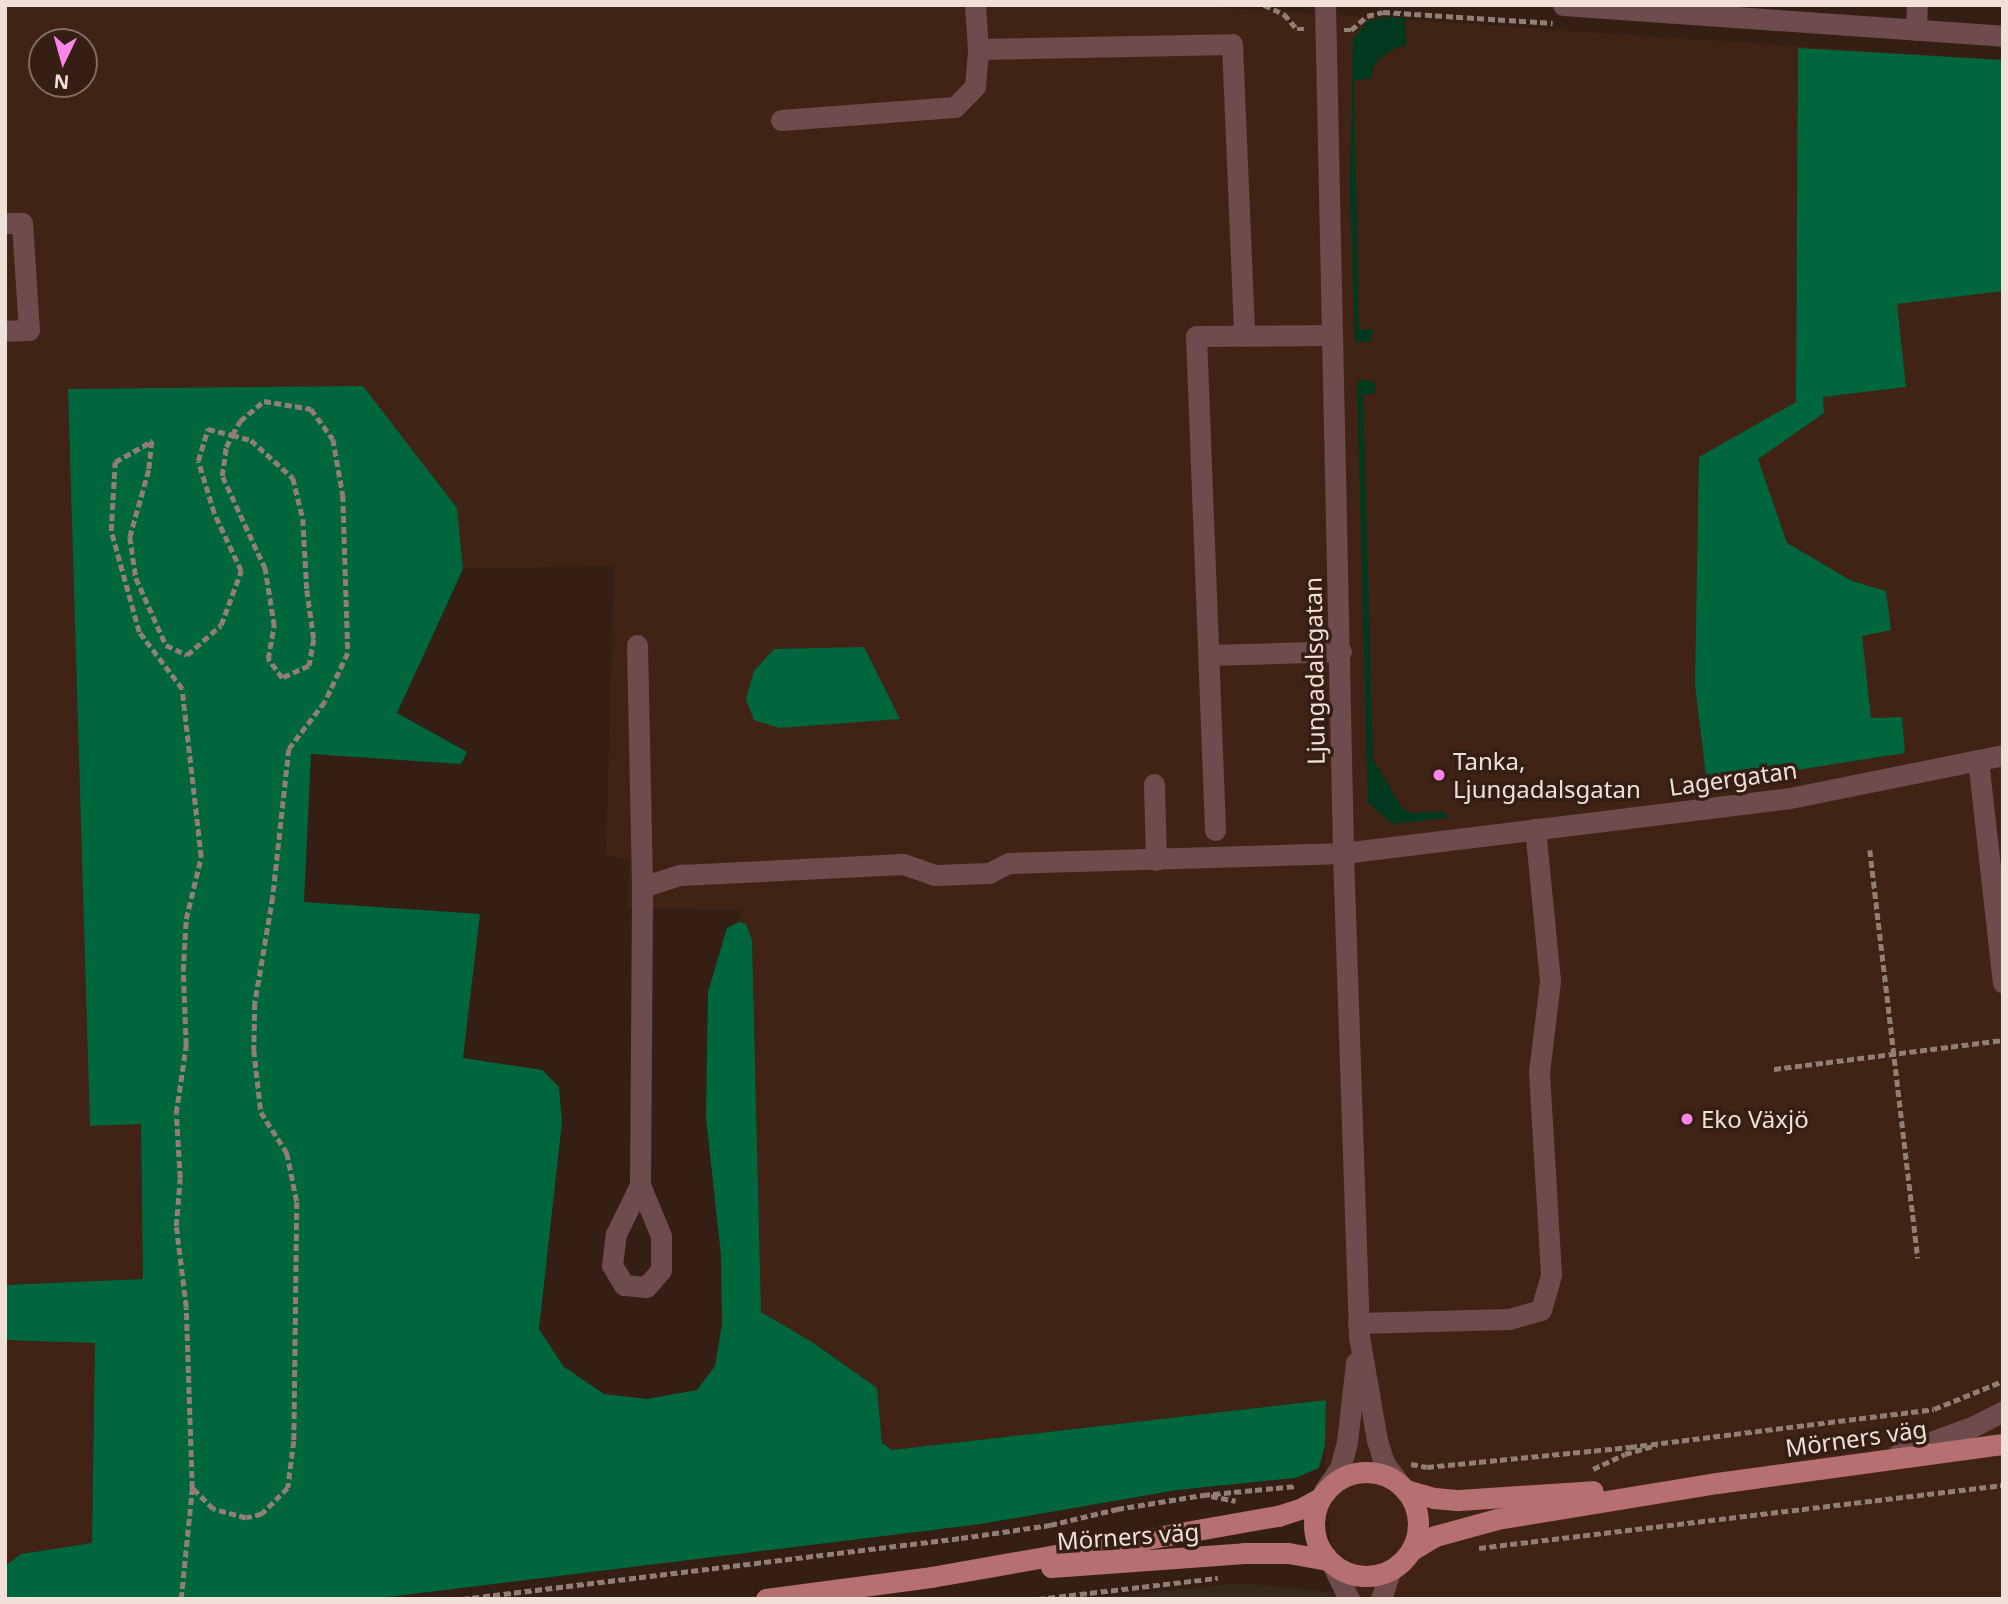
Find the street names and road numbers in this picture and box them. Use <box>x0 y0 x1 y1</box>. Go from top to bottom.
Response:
street label: Ljungadalsgatan <box>1298 577 1330 765</box>
street label: Lagergatan <box>1667 755 1799 801</box>
street label: Mörners väg <box>1783 1414 1929 1462</box>
street label: Mörners väg <box>1056 1517 1200 1555</box>

